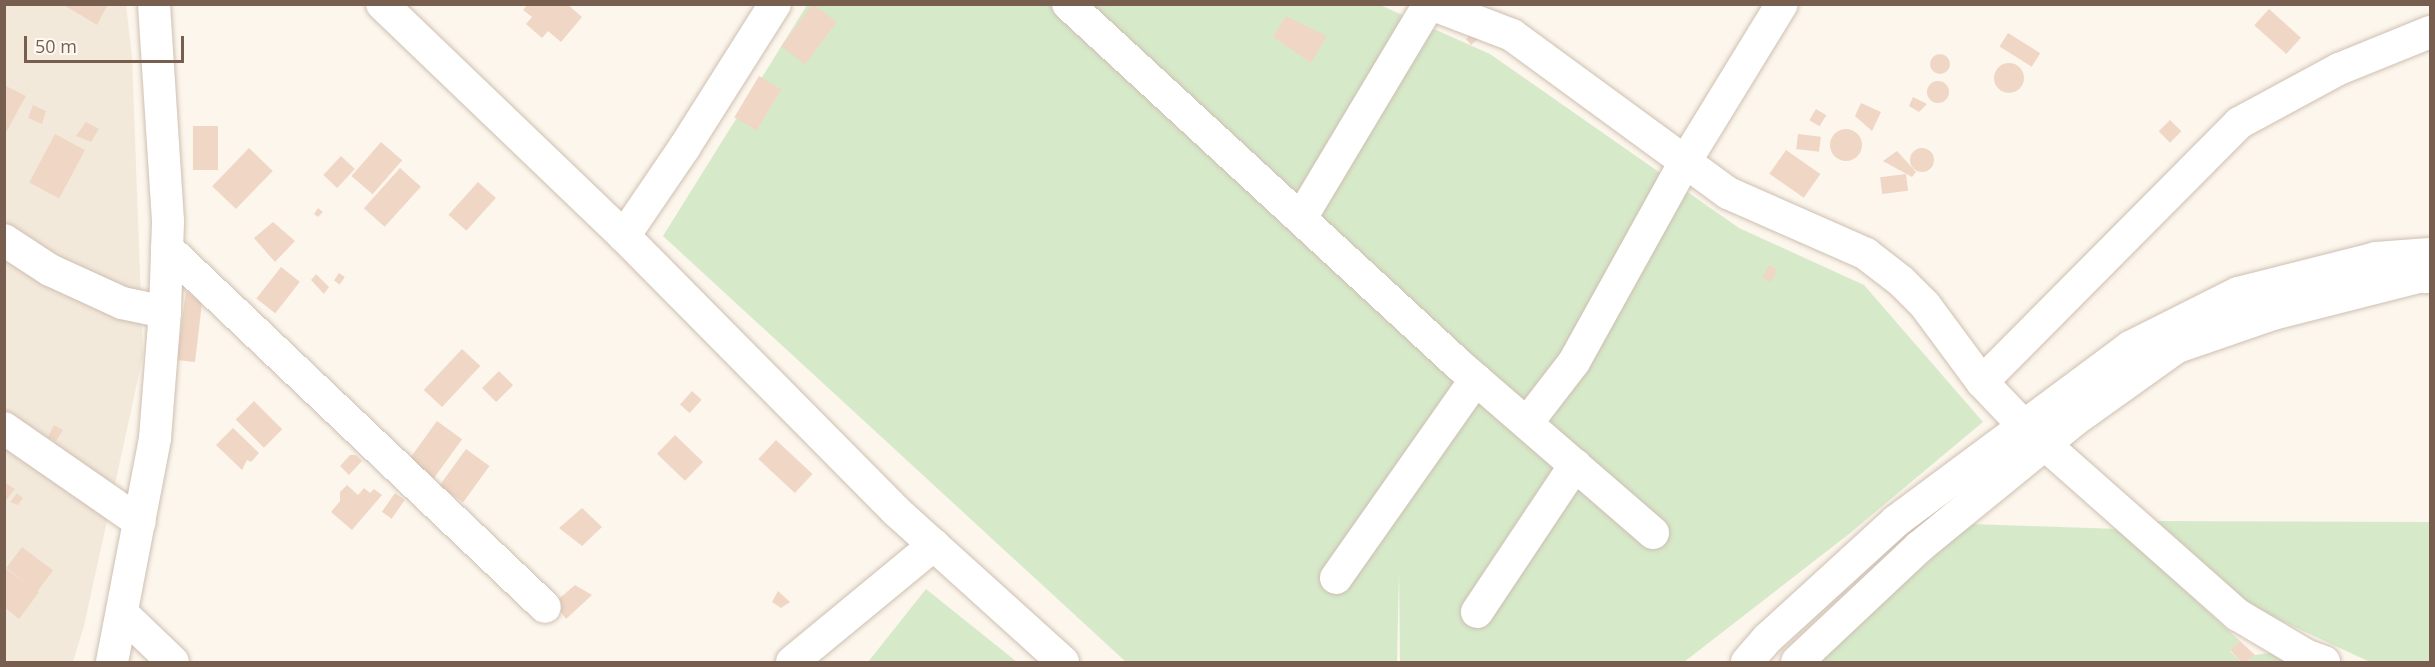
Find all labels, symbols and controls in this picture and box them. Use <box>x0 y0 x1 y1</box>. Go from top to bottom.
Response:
scale bar <box>27 24 188 62</box>
text: 50 m <box>35 34 77 58</box>

